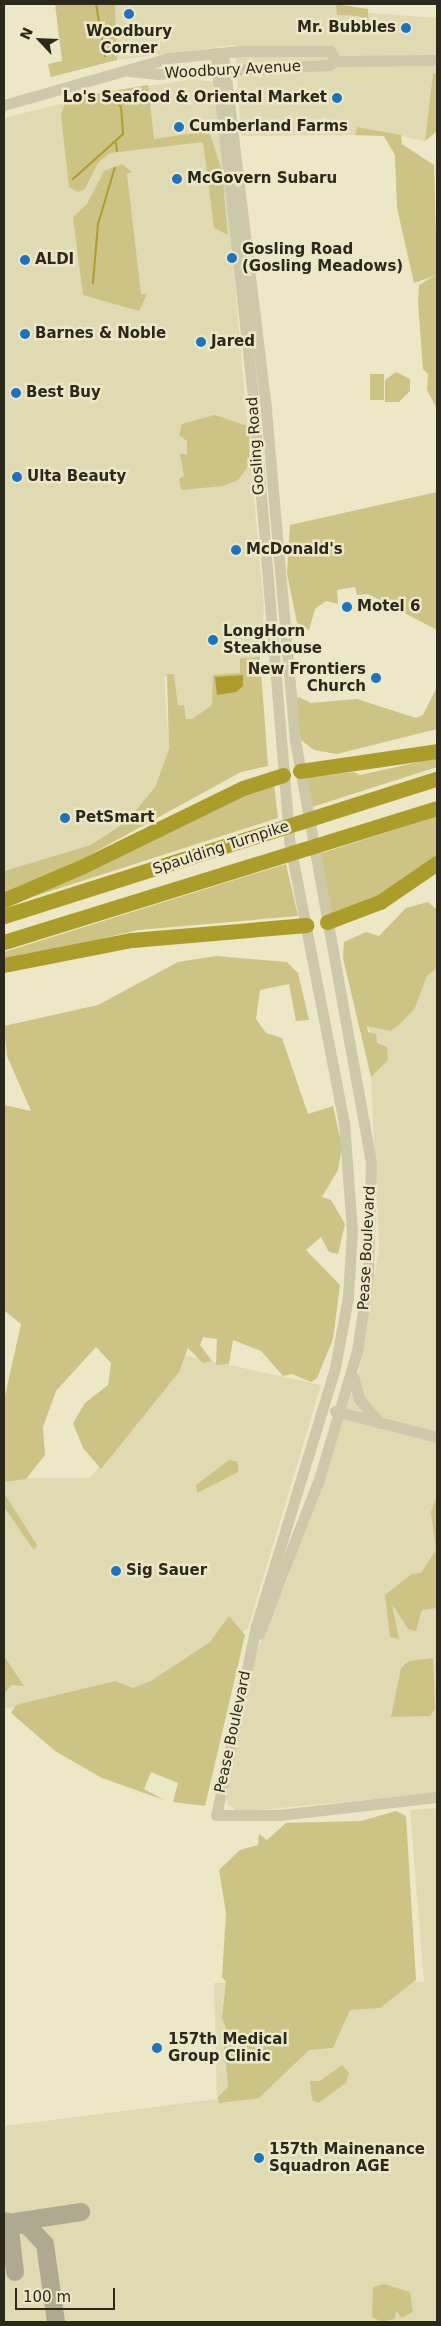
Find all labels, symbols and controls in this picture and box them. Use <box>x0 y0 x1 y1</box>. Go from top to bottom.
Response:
marker: Woodbury Corner <box>123 8 135 20</box>
north arrow <box>15 15 65 65</box>
place label: Mr. Bubbles <box>297 19 396 37</box>
place label: Woodbury Corner <box>86 22 172 57</box>
marker: Mr. Bubbles <box>400 22 412 34</box>
text: N <box>17 25 36 42</box>
street label: Woodbury Avenue <box>164 57 302 83</box>
place label: Lo's Seafood & Oriental Market <box>63 89 327 107</box>
marker: Lo's Seafood & Oriental Market <box>331 92 343 104</box>
place label: Cumberland Farms <box>189 118 348 136</box>
marker: Cumberland Farms <box>173 121 185 133</box>
place label: McGovern Subaru <box>187 170 337 188</box>
marker: McGovern Subaru <box>171 173 183 185</box>
place label: Gosling Road (Gosling Meadows) <box>242 240 403 275</box>
place label: ALDI <box>35 251 74 269</box>
marker: Gosling Road (Gosling Meadows) <box>226 252 238 264</box>
marker: ALDI <box>19 254 31 266</box>
place label: Barnes & Noble <box>35 325 166 343</box>
marker: Barnes & Noble <box>19 328 31 340</box>
place label: Jared <box>211 333 255 351</box>
marker: Jared <box>195 336 207 348</box>
place label: Best Buy <box>26 384 101 402</box>
marker: Best Buy <box>10 387 22 399</box>
street label: Gosling Road <box>244 396 268 496</box>
place label: Ulta Beauty <box>27 468 126 486</box>
marker: Ulta Beauty <box>11 471 23 483</box>
place label: McDonald's <box>246 541 343 559</box>
marker: McDonald's <box>230 544 242 556</box>
place label: Motel 6 <box>357 598 420 616</box>
marker: Motel 6 <box>341 601 353 613</box>
place label: LongHorn Steakhouse <box>223 622 322 657</box>
marker: LongHorn Steakhouse <box>207 634 219 646</box>
place label: New Frontiers Church <box>248 660 366 695</box>
marker: New Frontiers Church <box>370 672 382 684</box>
place label: PetSmart <box>75 809 154 827</box>
marker: PetSmart <box>59 812 71 824</box>
street label: Spaulding Turnpike <box>151 817 291 879</box>
street label: Pease Boulevard <box>355 1185 379 1311</box>
place label: Sig Sauer <box>126 1562 207 1580</box>
marker: Sig Sauer <box>110 1565 122 1577</box>
street label: Pease Boulevard <box>211 1669 255 1795</box>
place label: 157th Medical Group Clinic <box>168 2030 288 2065</box>
marker: 157th Medical Group Clinic <box>150 2041 164 2055</box>
place label: 157th Mainenance Squadron AGE <box>269 2140 425 2175</box>
marker: 157th Mainenance Squadron AGE <box>253 2152 265 2164</box>
scale bar <box>18 2278 118 2310</box>
text: 100 m <box>23 2288 71 2306</box>

